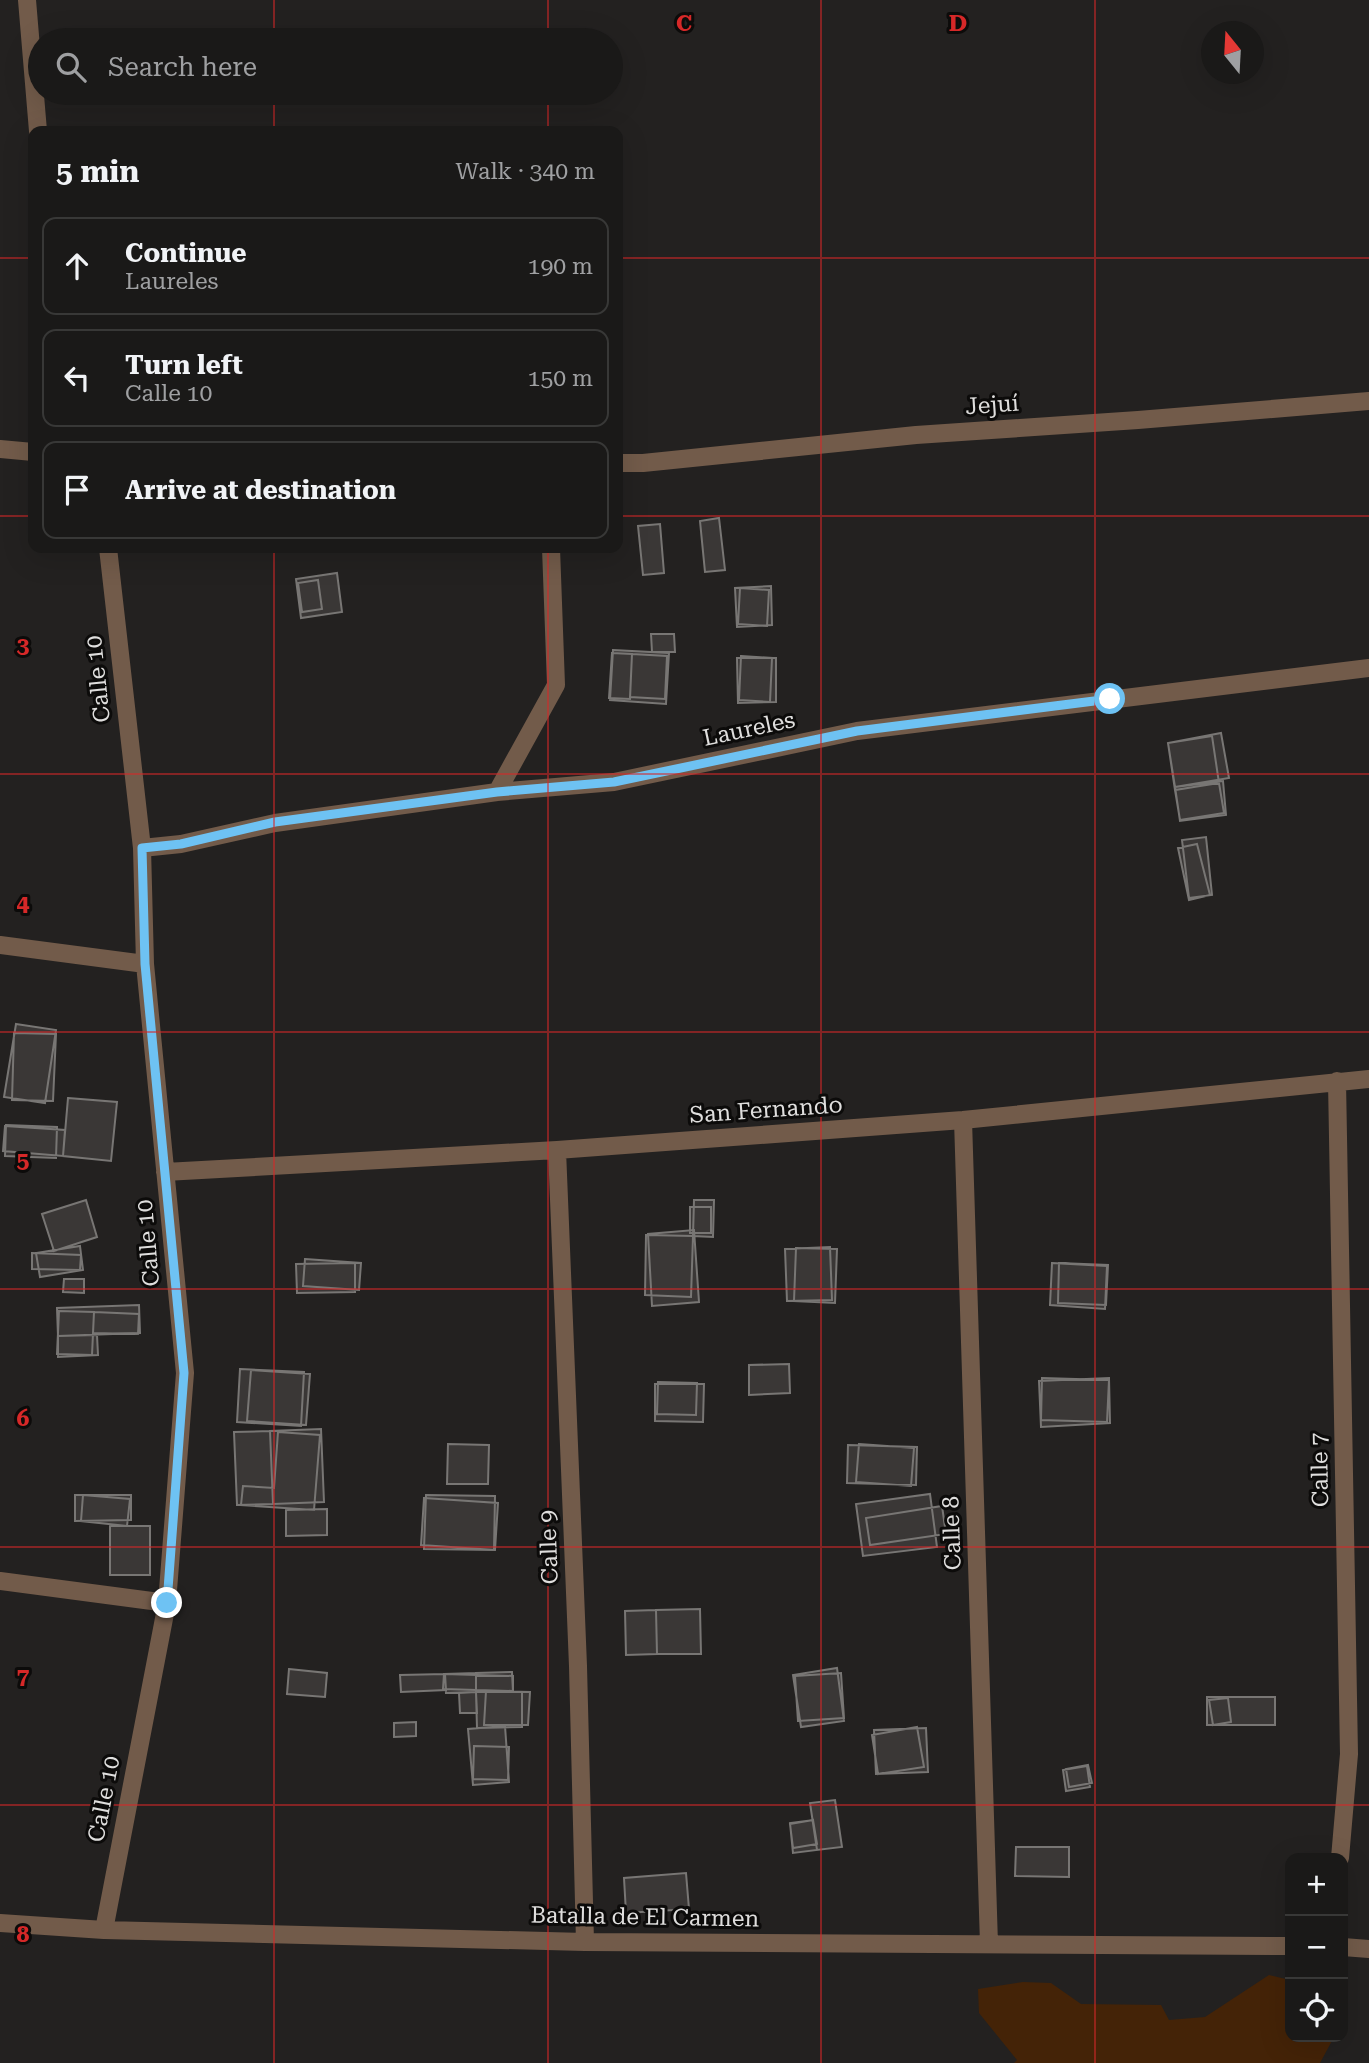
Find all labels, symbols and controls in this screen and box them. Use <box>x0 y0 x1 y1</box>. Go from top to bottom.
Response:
text: C <box>676 10 692 37</box>
text: D <box>949 10 967 37</box>
north arrow <box>1201 21 1264 84</box>
search box <box>28 28 623 105</box>
icon: search <box>52 48 90 86</box>
text: Search here <box>108 52 257 82</box>
text: 5 min <box>56 154 139 189</box>
text: Walk · 340 m <box>456 158 595 185</box>
text: Continue <box>125 238 247 268</box>
icon: ahead <box>58 247 96 285</box>
text: 190 m <box>528 253 593 280</box>
text: Laureles <box>125 268 218 295</box>
text: Turn left <box>125 350 243 380</box>
icon: left <box>58 359 96 397</box>
text: 150 m <box>528 365 593 392</box>
text: Calle 10 <box>125 380 212 407</box>
street label: Jejuí <box>964 390 1020 420</box>
icon: arrive <box>58 471 96 509</box>
text: Arrive at destination <box>125 475 396 505</box>
text: 3 <box>17 632 30 659</box>
street label: Calle 10 <box>80 634 116 724</box>
route start <box>1094 683 1125 714</box>
street label: Laureles <box>700 706 798 752</box>
text: 4 <box>17 890 30 917</box>
street label: San Fernando <box>689 1091 843 1129</box>
text: 5 <box>17 1147 30 1174</box>
street label: Calle 10 <box>131 1198 165 1288</box>
text: 6 <box>17 1405 30 1432</box>
street label: Calle 7 <box>1306 1432 1334 1507</box>
street label: Calle 8 <box>937 1495 967 1571</box>
street label: Calle 9 <box>534 1509 564 1585</box>
route end <box>151 1587 182 1618</box>
text: 7 <box>17 1663 30 1690</box>
street label: Calle 10 <box>82 1753 126 1844</box>
map controls <box>1285 1853 1348 2042</box>
button: + <box>1285 1853 1348 1916</box>
street label: Batalla de El Carmen <box>530 1902 760 1932</box>
button: − <box>1285 1916 1348 1979</box>
text: 8 <box>17 1921 30 1948</box>
button: locate <box>1285 1979 1348 2042</box>

